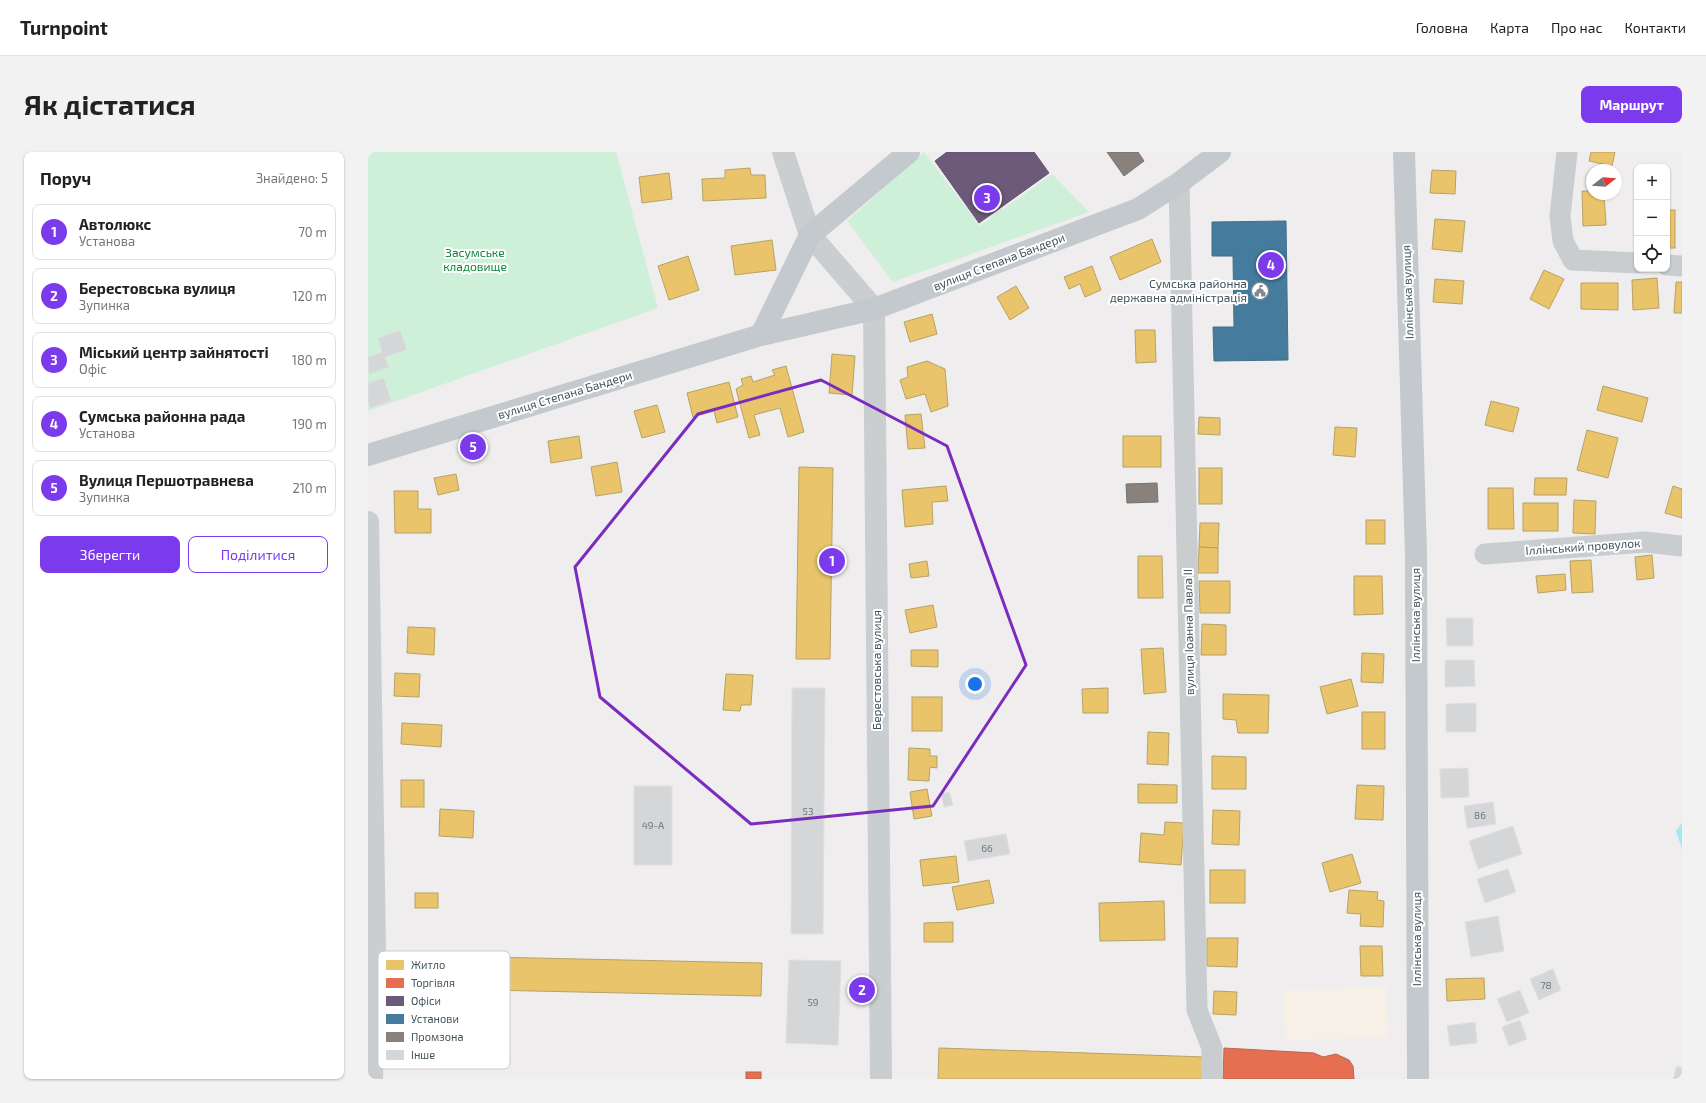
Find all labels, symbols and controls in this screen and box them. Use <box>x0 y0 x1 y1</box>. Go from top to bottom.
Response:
text: Turnpoint <box>20 16 108 39</box>
text: Головна <box>1416 19 1468 36</box>
text: Карта <box>1490 19 1529 36</box>
text: Про нас <box>1551 19 1602 36</box>
text: Контакти <box>1624 19 1686 36</box>
button: Маршрут <box>1581 86 1682 123</box>
text: Як дістатися <box>24 87 196 121</box>
north arrow <box>1586 164 1622 200</box>
map controls <box>1634 164 1670 272</box>
button: + <box>1634 164 1670 200</box>
text: Поруч <box>40 168 91 188</box>
text: Знайдено: 5 <box>256 170 328 186</box>
pin: 3 <box>974 183 1000 213</box>
button: − <box>1634 200 1670 236</box>
text: Автолюкс <box>79 215 151 233</box>
text: 1 <box>51 224 57 240</box>
text: 70 m <box>298 224 327 240</box>
street label: вулиця Степана Бандери <box>931 229 1067 294</box>
text: Установа <box>79 233 135 249</box>
button: locate <box>1634 236 1670 272</box>
park label: Засумське кладовище <box>443 245 507 273</box>
street label: Іллінська вулиця <box>1398 245 1417 339</box>
pin: 4 <box>1258 250 1284 280</box>
place label: Сумська районна державна адміністрація <box>1110 276 1247 304</box>
text: Берестовська вулиця <box>79 279 236 297</box>
public building icon: Сумська районна державна адміністрація <box>1250 281 1270 301</box>
text: 2 <box>50 288 58 304</box>
text: 120 m <box>292 288 327 304</box>
text: Зупинка <box>79 297 130 313</box>
text: Міський центр зайнятості <box>79 343 269 361</box>
text: 3 <box>50 352 58 368</box>
text: 180 m <box>292 352 327 368</box>
text: Офіс <box>79 361 107 377</box>
street label: вулиця Степана Бандери <box>496 367 634 422</box>
text: Сумська районна рада <box>79 407 245 425</box>
text: 4 <box>50 416 58 432</box>
text: 190 m <box>292 416 327 432</box>
text: Установа <box>79 425 135 441</box>
pin: 5 <box>460 432 486 462</box>
text: Вулиця Першотравнева <box>79 471 254 489</box>
text: 5 <box>50 480 58 496</box>
text: 210 m <box>292 480 327 496</box>
text: Зупинка <box>79 489 130 505</box>
street label: Іллінський провулок <box>1525 535 1642 558</box>
button: Зберегти <box>40 536 180 573</box>
button: Поділитися <box>188 536 328 573</box>
pin: 1 <box>819 546 845 576</box>
street label: Іллінська вулиця <box>1408 568 1423 662</box>
street label: вулиця Іоанна Павла II <box>1180 569 1197 695</box>
street label: Берестовська вулиця <box>869 610 884 730</box>
your location <box>965 674 985 694</box>
house number: 53 <box>803 805 813 817</box>
house number: 86 <box>1474 809 1486 821</box>
house number: 49-А <box>642 819 665 831</box>
house number: 66 <box>981 842 993 854</box>
street label: Іллінська вулиця <box>1409 892 1424 986</box>
legend <box>378 951 510 1069</box>
text: Житло <box>411 958 445 971</box>
pin: 2 <box>849 975 875 1005</box>
text: Торгівля <box>411 976 455 989</box>
house number: 78 <box>1540 979 1552 991</box>
text: Офіси <box>411 994 441 1007</box>
house number: 59 <box>807 996 819 1008</box>
text: Установи <box>411 1012 459 1025</box>
text: Промзона <box>411 1030 463 1043</box>
text: Інше <box>411 1048 435 1061</box>

